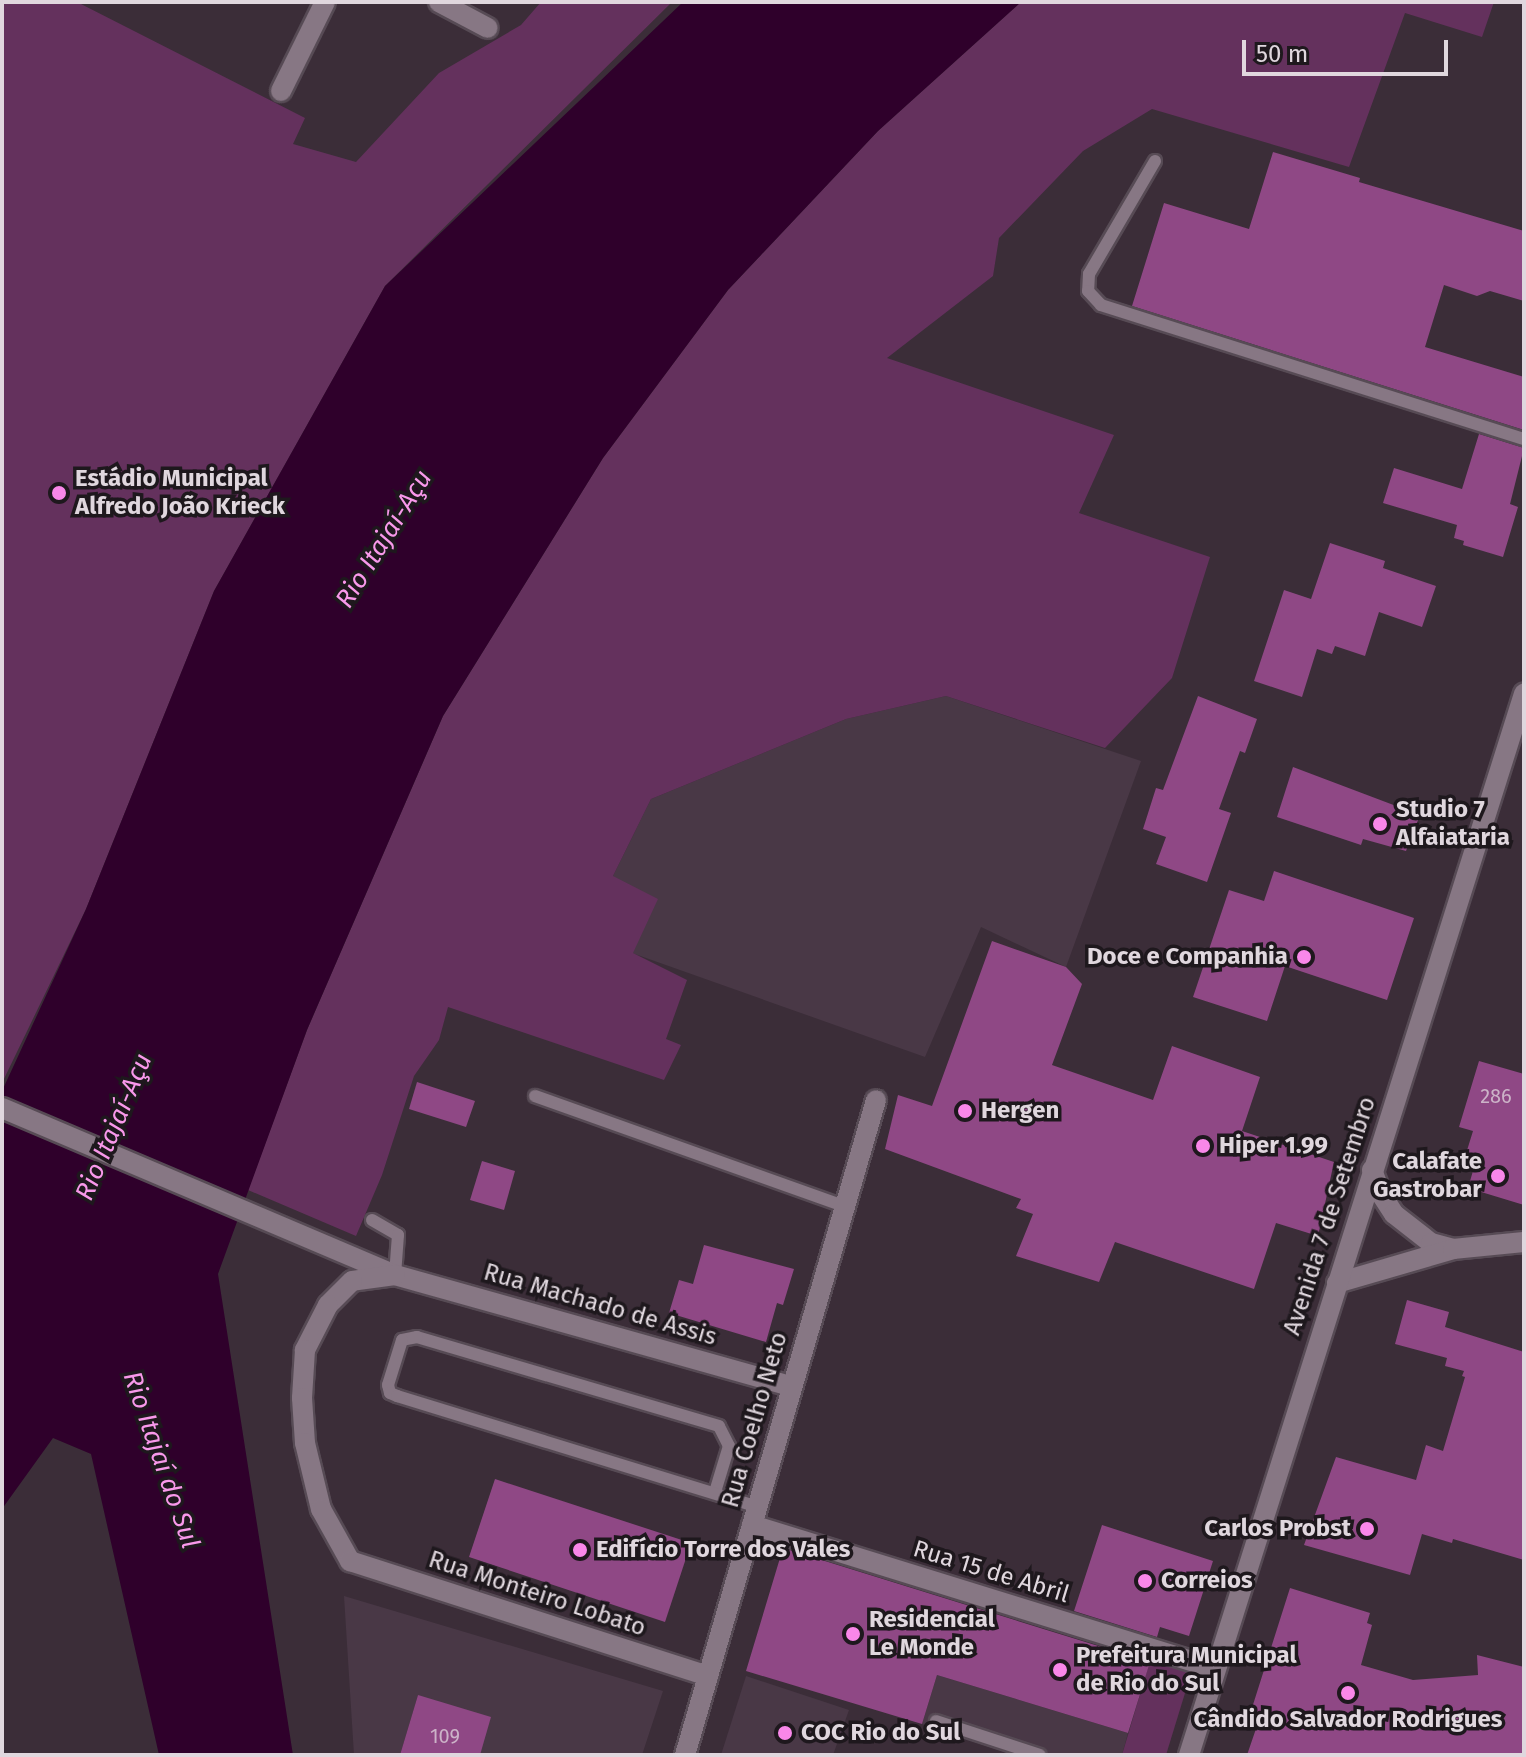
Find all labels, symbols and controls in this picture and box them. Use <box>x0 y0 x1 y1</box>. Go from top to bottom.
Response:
scale bar <box>1246 24 1452 74</box>
text: 50 m <box>1256 40 1308 68</box>
water label: Rio Itajaí-Açu <box>329 464 439 614</box>
place label: Estádio Municipal Alfredo João Krieck <box>75 465 285 521</box>
marker: Estádio Municipal Alfredo João Krieck <box>50 484 68 502</box>
place label: Studio 7 Alfaiataria <box>1396 796 1510 852</box>
marker: Studio 7 Alfaiataria <box>1371 815 1389 833</box>
place label: Doce e Companhia <box>1087 943 1288 971</box>
marker: Doce e Companhia <box>1295 948 1313 966</box>
water label: Rio Itajaí-Açu <box>69 1049 159 1205</box>
house number: 286 <box>1480 1084 1512 1108</box>
street label: Avenida 7 de Setembro <box>1278 1093 1382 1339</box>
place label: Hergen <box>981 1097 1059 1125</box>
marker: Hergen <box>956 1102 974 1120</box>
place label: Hiper 1.99 <box>1219 1132 1328 1160</box>
marker: Hiper 1.99 <box>1194 1137 1212 1155</box>
place label: Calafate Gastrobar <box>1373 1148 1482 1204</box>
marker: Calafate Gastrobar <box>1489 1167 1507 1185</box>
street label: Rua Machado de Assis <box>480 1258 720 1352</box>
street label: Rua Coelho Neto <box>716 1329 794 1511</box>
water label: Rio Itajaí do Sul <box>116 1367 206 1553</box>
place label: Carlos Probst <box>1204 1515 1351 1543</box>
marker: Carlos Probst <box>1358 1520 1376 1538</box>
street label: Rua 15 de Abril <box>910 1535 1072 1609</box>
place label: Edifício Torre dos Vales <box>596 1536 850 1564</box>
marker: Edifício Torre dos Vales <box>571 1541 589 1559</box>
street label: Rua Monteiro Lobato <box>425 1545 649 1643</box>
place label: Correios <box>1161 1567 1252 1595</box>
marker: Correios <box>1136 1572 1154 1590</box>
place label: Residencial Le Monde <box>869 1606 995 1662</box>
marker: Residencial Le Monde <box>844 1625 862 1643</box>
place label: Prefeitura Municipal de Rio do Sul <box>1076 1642 1297 1698</box>
marker: Prefeitura Municipal de Rio do Sul <box>1051 1661 1069 1679</box>
marker: Cândido Salvador Rodrigues <box>1339 1684 1357 1702</box>
place label: Cândido Salvador Rodrigues <box>1194 1706 1502 1734</box>
place label: COC Rio do Sul <box>801 1719 960 1747</box>
house number: 109 <box>430 1724 460 1748</box>
marker: COC Rio do Sul <box>776 1724 794 1742</box>

